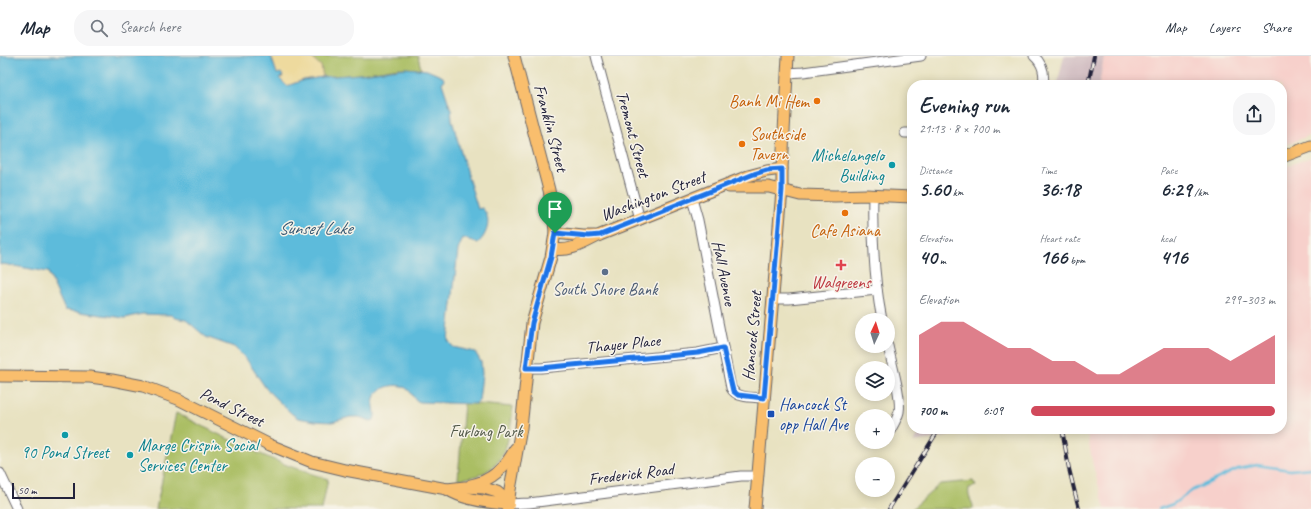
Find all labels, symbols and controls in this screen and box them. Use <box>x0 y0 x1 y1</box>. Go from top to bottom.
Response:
search box <box>74 10 354 46</box>
text: Map <box>20 16 50 40</box>
icon: search <box>88 17 110 39</box>
text: Search here <box>120 18 181 37</box>
text: Map <box>1165 19 1187 36</box>
text: Layers <box>1209 19 1240 36</box>
text: Share <box>1262 19 1291 36</box>
street label: Franklin Street <box>529 82 573 176</box>
street label: Tremont Street <box>611 89 655 182</box>
place label: Banh Mi Hem <box>729 91 810 112</box>
text: Evening run <box>919 92 1009 120</box>
button: share <box>1233 93 1275 135</box>
marker: Banh Mi Hem <box>812 96 822 106</box>
text: 21:13 · 8 × 700 m <box>919 121 1000 137</box>
place label: Southside Tavern <box>750 124 806 165</box>
marker: Southside Tavern <box>737 139 747 149</box>
place label: Michelangelo Building <box>811 145 886 186</box>
marker: Michelangelo Building <box>887 160 897 170</box>
text: Distance <box>919 163 952 177</box>
text: Time <box>1040 163 1057 177</box>
text: Pace <box>1160 163 1177 177</box>
street label: Washington Street <box>598 166 711 226</box>
text: 5.60 <box>919 177 950 202</box>
text: 36:18 <box>1040 177 1080 202</box>
text: 6:29 <box>1160 177 1191 202</box>
text: km <box>950 185 963 199</box>
text: /km <box>1191 185 1209 199</box>
pin <box>538 192 572 233</box>
icon: arrive <box>544 198 566 220</box>
marker: Cafe Asiana <box>840 208 850 218</box>
water label: Sunset Lake <box>278 217 355 239</box>
place label: Cafe Asiana <box>810 220 881 241</box>
text: Elevation <box>919 231 953 245</box>
text: Heart rate <box>1040 231 1080 245</box>
text: kcal <box>1160 231 1175 245</box>
street label: Hall Avenue <box>707 239 741 309</box>
text: 40 <box>919 245 937 270</box>
text: 166 <box>1040 245 1068 270</box>
text: 416 <box>1160 245 1188 270</box>
text: m <box>937 253 946 267</box>
text: bpm <box>1068 253 1085 267</box>
marker: Walgreens <box>836 260 846 270</box>
marker: South Shore Bank <box>600 267 610 277</box>
place label: Walgreens <box>811 272 872 293</box>
place label: South Shore Bank <box>553 279 659 300</box>
street label: Hancock Street <box>738 288 767 382</box>
text: Elevation <box>919 292 959 308</box>
text: 299–303 m <box>1224 292 1275 308</box>
north arrow <box>855 313 895 353</box>
map controls <box>855 313 895 497</box>
street label: Thayer Place <box>585 330 663 358</box>
button: layers <box>855 361 895 401</box>
street label: Pond Street <box>197 383 270 432</box>
place label: Hancock St opp Hall Ave <box>779 394 849 435</box>
text: 700 m <box>919 403 947 419</box>
text: 6:09 <box>983 403 1003 419</box>
marker: Hancock St opp Hall Ave <box>766 409 776 419</box>
button: + <box>855 409 895 449</box>
park label: Furlong Park <box>449 421 524 442</box>
marker: 90 Pond Street <box>60 430 70 440</box>
place label: Marge Crispin Social Services Center <box>138 435 261 476</box>
place label: 90 Pond Street <box>21 442 111 463</box>
marker: Marge Crispin Social Services Center <box>125 450 135 460</box>
button: − <box>855 457 895 497</box>
street label: Frederick Road <box>587 458 677 490</box>
scale bar <box>12 481 75 500</box>
text: 50 m <box>18 483 37 497</box>

